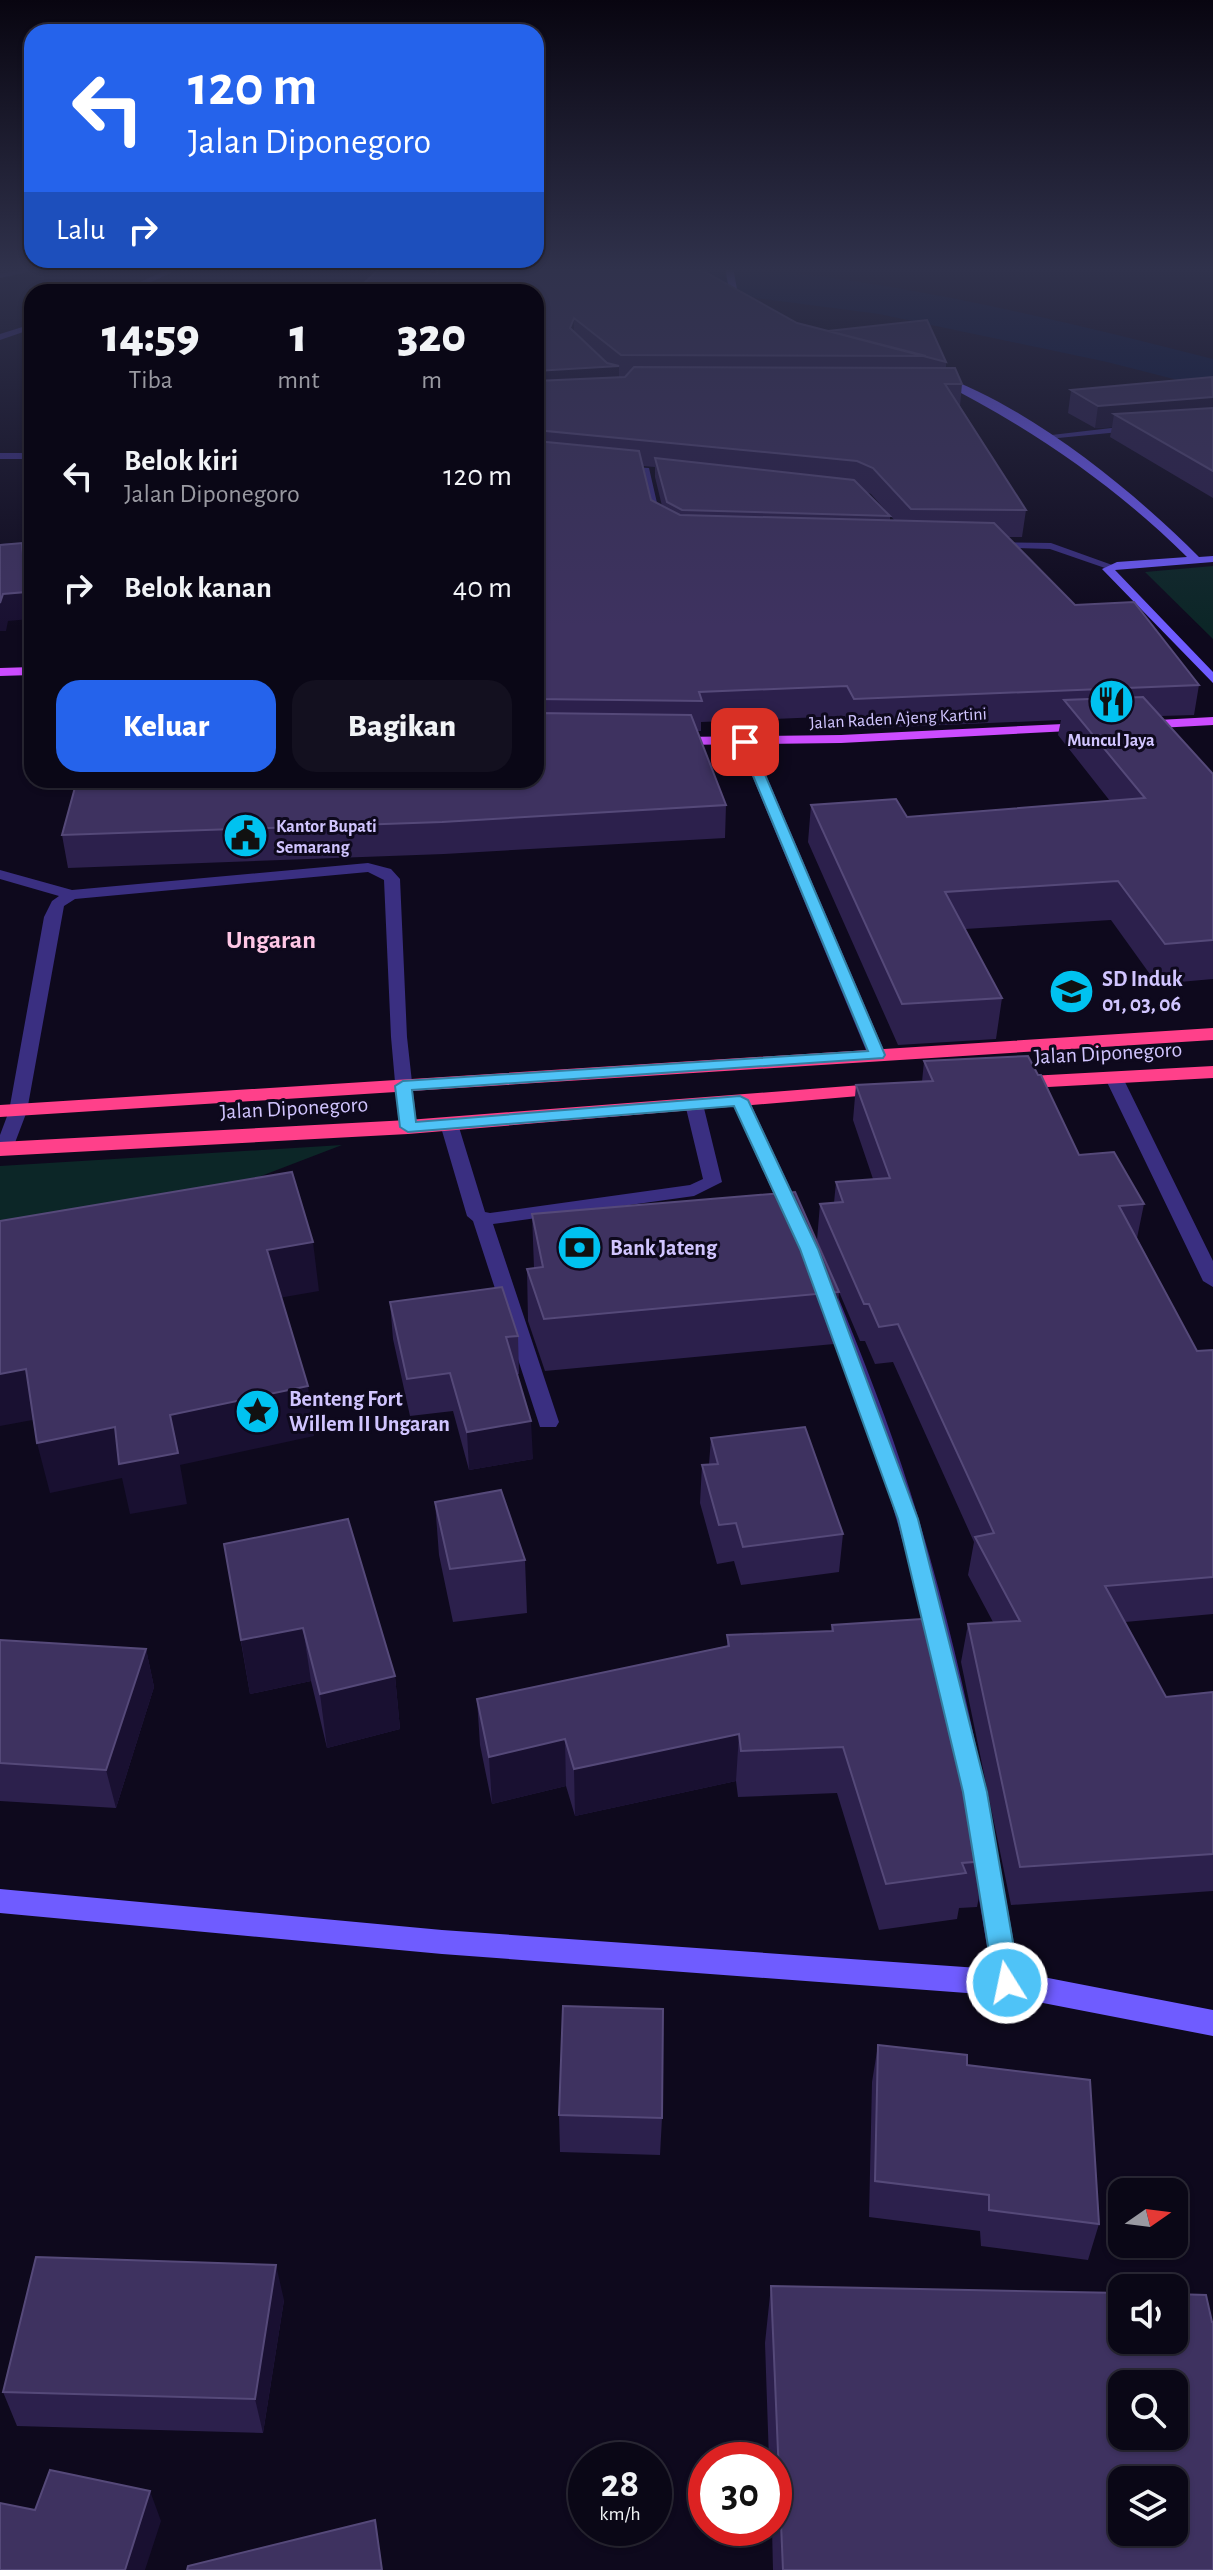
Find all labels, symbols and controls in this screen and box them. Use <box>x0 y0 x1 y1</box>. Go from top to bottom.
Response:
icon: left <box>56 56 160 160</box>
text: 120 m <box>188 59 317 115</box>
text: Jalan Diponegoro <box>188 124 431 160</box>
icon: right <box>121 208 165 252</box>
text: Lalu <box>56 215 105 245</box>
text: 14:59 <box>102 313 200 361</box>
text: 1 <box>290 313 307 361</box>
text: 320 <box>397 313 466 361</box>
text: Tiba <box>128 367 173 393</box>
text: mnt <box>277 367 320 393</box>
text: m <box>421 367 442 393</box>
text: Belok kiri <box>124 446 238 476</box>
icon: left <box>56 454 100 498</box>
text: 120 m <box>443 461 512 491</box>
text: Jalan Diponegoro <box>124 481 300 507</box>
icon: right <box>56 566 100 610</box>
text: Belok kanan <box>124 573 272 603</box>
text: 40 m <box>453 573 512 603</box>
restaurant icon: Muncul Jaya <box>1087 678 1135 726</box>
button: Keluar <box>56 680 276 772</box>
button: Bagikan <box>292 680 512 772</box>
street label: Jalan Raden Ajeng Kartini <box>809 705 987 733</box>
pin <box>711 708 779 776</box>
icon: arrive <box>723 720 767 764</box>
place label: Muncul Jaya <box>1067 732 1155 750</box>
public building icon: Kantor Bupati Semarang <box>221 812 269 860</box>
place label: Kantor Bupati Semarang <box>276 818 377 857</box>
district label: Ungaran <box>226 927 316 953</box>
school or university icon: SD Induk 01, 03, 06 <box>1047 967 1095 1015</box>
place label: SD Induk 01, 03, 06 <box>1102 968 1183 1015</box>
street label: Jalan Diponegoro <box>1033 1038 1183 1068</box>
street label: Jalan Diponegoro <box>219 1093 369 1123</box>
bank icon: Bank Jateng <box>555 1223 603 1271</box>
place label: Bank Jateng <box>610 1237 718 1259</box>
place icon: Benteng Fort Willem II Ungaran <box>234 1387 282 1435</box>
place label: Benteng Fort Willem II Ungaran <box>289 1388 450 1435</box>
position arrow <box>965 1941 1049 2025</box>
north arrow <box>1108 2178 1188 2258</box>
map controls <box>1108 2178 1188 2546</box>
button: sound <box>1108 2274 1188 2354</box>
button: search <box>1108 2370 1188 2450</box>
speed limit sign: 30 <box>688 2442 792 2546</box>
text: 28 <box>601 2464 639 2504</box>
button: layers <box>1108 2466 1188 2546</box>
text: km/h <box>599 2504 641 2524</box>

